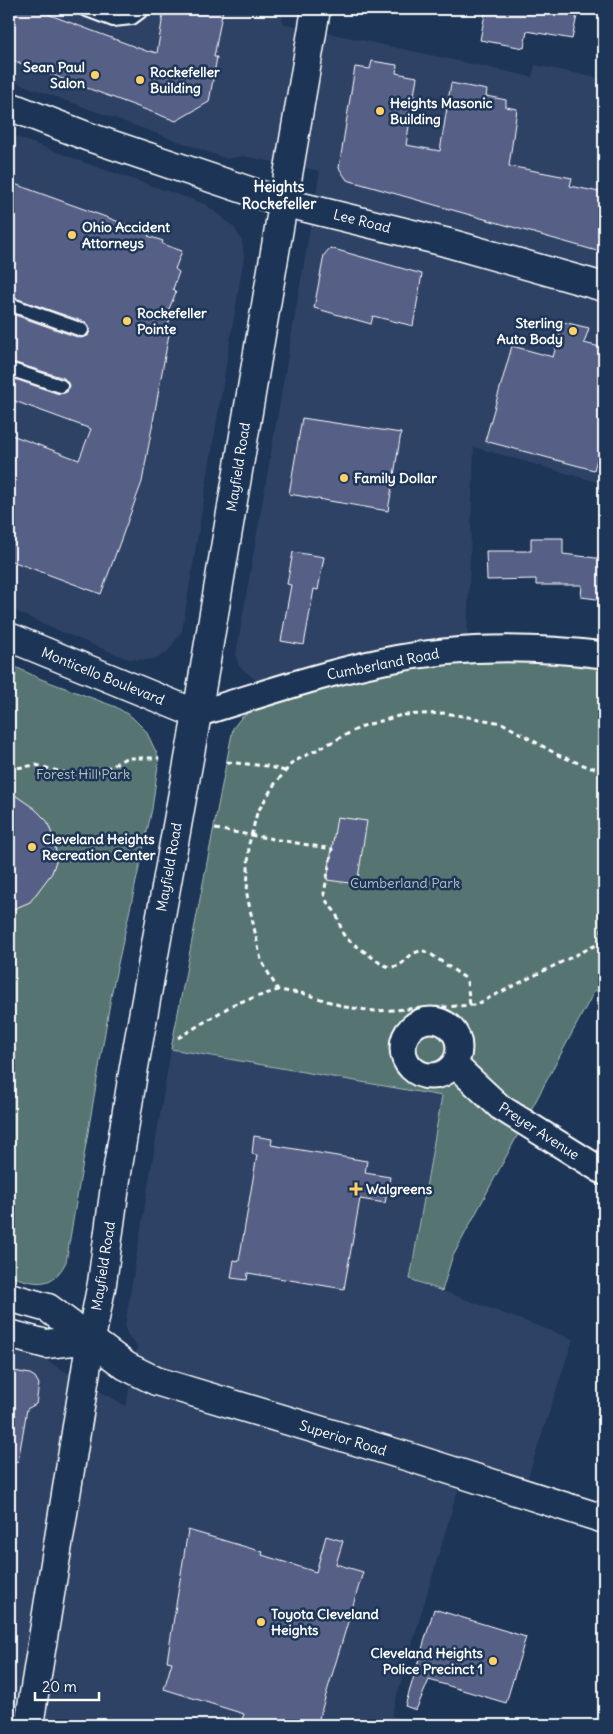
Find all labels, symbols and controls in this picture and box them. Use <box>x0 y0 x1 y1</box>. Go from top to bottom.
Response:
place label: Sean Paul Salon <box>23 58 85 92</box>
place label: Rockefeller Building <box>150 63 220 97</box>
marker: Sean Paul Salon <box>89 69 101 81</box>
marker: Rockefeller Building <box>134 74 146 86</box>
place label: Heights Masonic Building <box>390 94 493 128</box>
marker: Heights Masonic Building <box>374 105 386 117</box>
district label: Heights Rockefeller <box>242 177 317 213</box>
street label: Lee Road <box>331 205 393 237</box>
place label: Ohio Accident Attorneys <box>82 218 170 252</box>
marker: Ohio Accident Attorneys <box>66 229 78 241</box>
place label: Rockefeller Pointe <box>137 304 207 338</box>
place label: Sterling Auto Body <box>497 314 563 348</box>
marker: Rockefeller Pointe <box>121 315 133 327</box>
marker: Sterling Auto Body <box>567 325 579 337</box>
street label: Mayfield Road <box>222 421 254 513</box>
place label: Family Dollar <box>354 469 437 487</box>
marker: Family Dollar <box>338 472 350 484</box>
street label: Monticello Boulevard <box>39 643 167 709</box>
street label: Cumberland Road <box>325 644 441 684</box>
park label: Forest Hill Park <box>36 765 130 783</box>
street label: Mayfield Road <box>152 821 186 913</box>
place label: Cleveland Heights Recreation Center <box>42 830 156 864</box>
marker: Cleveland Heights Recreation Center <box>26 841 38 853</box>
park label: Cumberland Park <box>350 874 460 892</box>
street label: Preyer Avenue <box>495 1098 583 1164</box>
place label: Walgreens <box>366 1180 433 1198</box>
marker: Walgreens <box>350 1183 362 1195</box>
street label: Mayfield Road <box>87 1220 119 1312</box>
street label: Superior Road <box>297 1416 389 1460</box>
place label: Toyota Cleveland Heights <box>271 1605 380 1639</box>
marker: Toyota Cleveland Heights <box>255 1616 267 1628</box>
place label: Cleveland Heights Police Precinct 1 <box>370 1644 484 1678</box>
marker: Cleveland Heights Police Precinct 1 <box>487 1655 499 1667</box>
scale bar <box>35 1669 99 1701</box>
text: 20 m <box>42 1677 77 1696</box>

